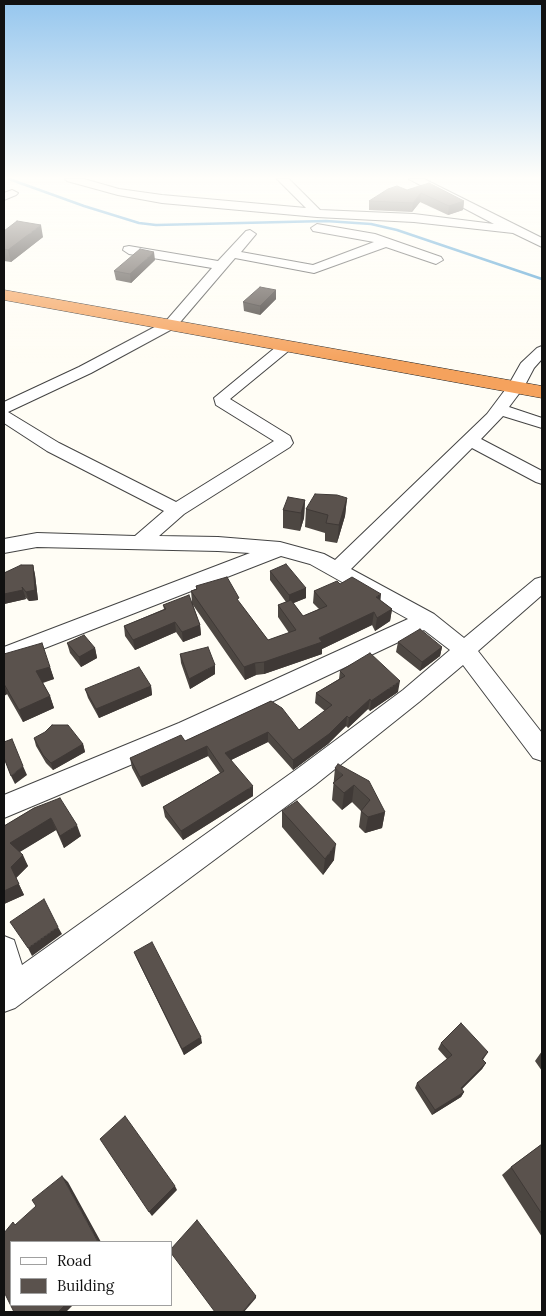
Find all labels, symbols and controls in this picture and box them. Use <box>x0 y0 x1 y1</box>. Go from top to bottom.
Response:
legend <box>10 1241 172 1306</box>
text: Road <box>57 1251 92 1270</box>
text: Building <box>57 1276 114 1295</box>

